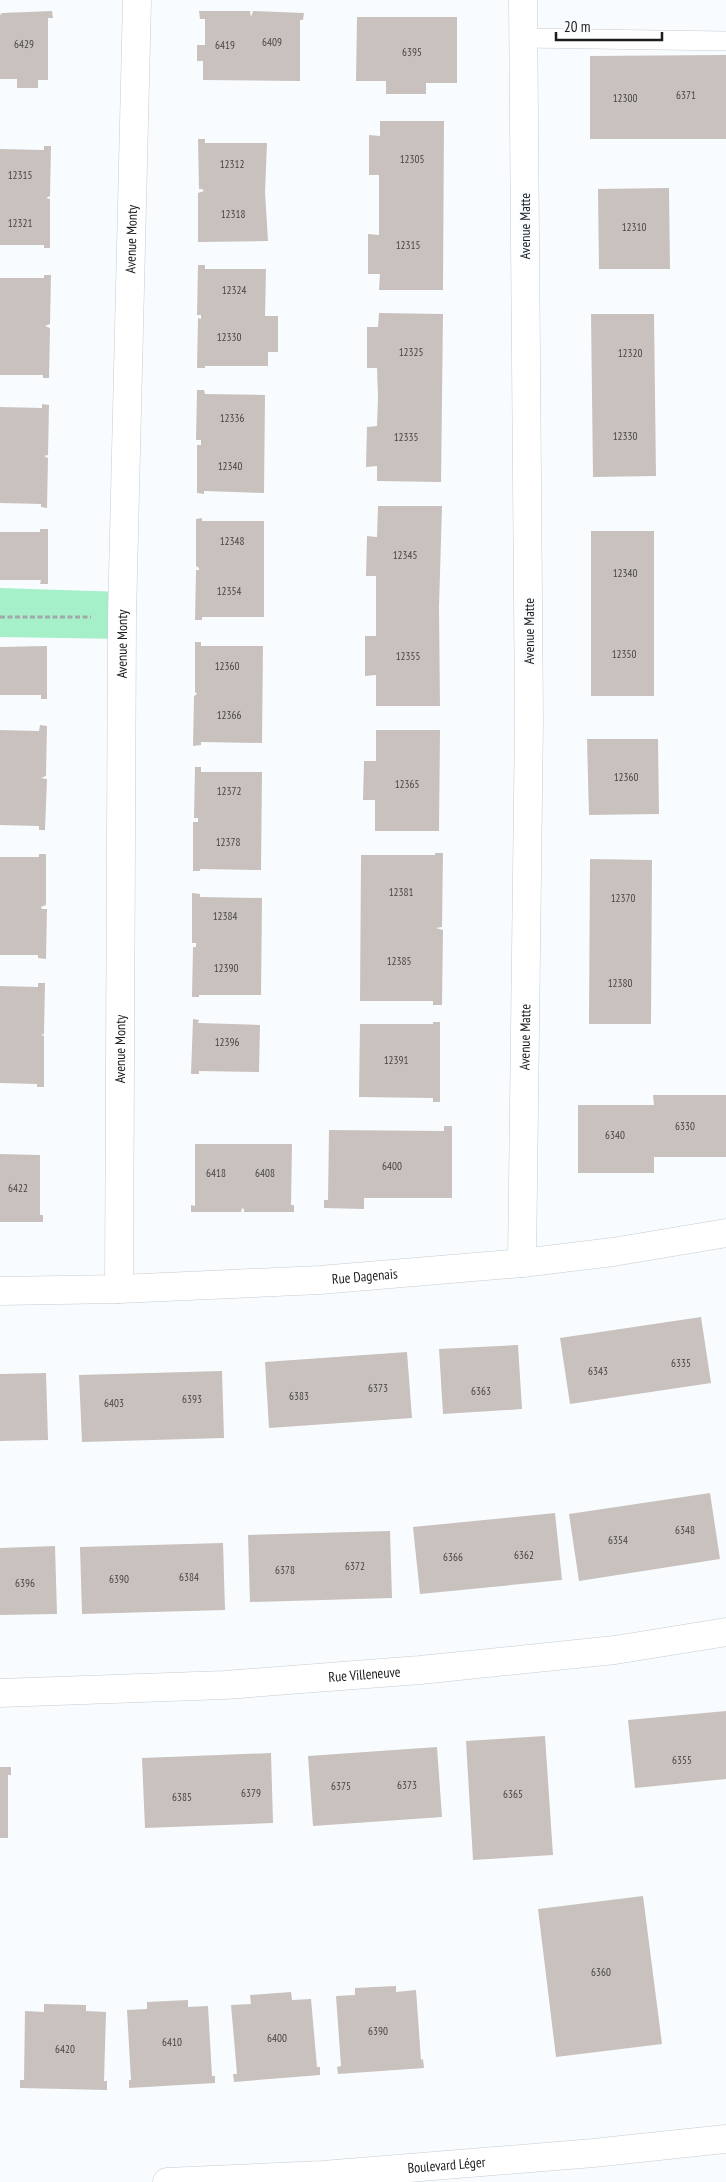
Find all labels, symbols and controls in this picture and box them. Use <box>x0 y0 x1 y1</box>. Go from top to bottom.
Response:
scale bar <box>556 10 662 42</box>
text: 20 m <box>564 17 590 36</box>
house number: 6409 <box>262 35 282 49</box>
house number: 6429 <box>14 37 34 51</box>
house number: 6419 <box>215 38 235 52</box>
house number: 6395 <box>402 45 422 59</box>
house number: 6371 <box>676 88 696 102</box>
house number: 12300 <box>613 91 637 105</box>
house number: 12305 <box>400 152 424 166</box>
house number: 12312 <box>220 157 244 171</box>
house number: 12315 <box>8 168 32 182</box>
street label: Avenue Matte <box>516 193 534 259</box>
street label: Avenue Monty <box>121 204 141 274</box>
house number: 12318 <box>221 207 245 221</box>
house number: 12321 <box>8 216 32 230</box>
house number: 12310 <box>622 220 646 234</box>
house number: 12315 <box>396 238 420 252</box>
house number: 12324 <box>222 283 246 297</box>
house number: 12330 <box>217 330 241 344</box>
house number: 12325 <box>399 345 423 359</box>
house number: 12320 <box>618 346 642 360</box>
house number: 12336 <box>220 411 244 425</box>
house number: 12330 <box>613 429 637 443</box>
house number: 12335 <box>394 430 418 444</box>
house number: 12340 <box>218 459 242 473</box>
house number: 12348 <box>220 534 244 548</box>
house number: 12345 <box>393 548 417 562</box>
house number: 12340 <box>613 566 637 580</box>
house number: 12354 <box>217 584 241 598</box>
street label: Avenue Matte <box>520 598 538 664</box>
street label: Avenue Monty <box>113 609 131 678</box>
house number: 12350 <box>612 647 636 661</box>
house number: 12355 <box>396 649 420 663</box>
house number: 12360 <box>215 659 239 673</box>
house number: 12366 <box>217 708 241 722</box>
house number: 12360 <box>614 770 638 784</box>
house number: 12365 <box>395 777 419 791</box>
house number: 12372 <box>217 784 241 798</box>
house number: 12378 <box>216 835 240 849</box>
house number: 12381 <box>389 885 413 899</box>
house number: 12370 <box>611 891 635 905</box>
house number: 12384 <box>213 909 237 923</box>
house number: 12385 <box>387 954 411 968</box>
house number: 12390 <box>214 961 238 975</box>
house number: 12380 <box>608 976 632 990</box>
street label: Avenue Matte <box>515 1004 534 1070</box>
street label: Avenue Monty <box>111 1014 129 1083</box>
house number: 12396 <box>215 1035 239 1049</box>
house number: 12391 <box>384 1053 408 1067</box>
house number: 6330 <box>675 1119 695 1133</box>
house number: 6340 <box>605 1128 625 1142</box>
house number: 6400 <box>382 1159 402 1173</box>
house number: 6418 <box>206 1166 226 1180</box>
house number: 6408 <box>255 1166 275 1180</box>
house number: 6422 <box>8 1181 28 1195</box>
street label: Rue Dagenais <box>331 1264 399 1288</box>
house number: 6335 <box>671 1356 691 1370</box>
house number: 6343 <box>588 1364 608 1378</box>
house number: 6373 <box>368 1381 388 1395</box>
house number: 6363 <box>471 1384 491 1398</box>
house number: 6383 <box>289 1389 309 1403</box>
house number: 6393 <box>182 1392 202 1406</box>
house number: 6403 <box>104 1396 124 1410</box>
house number: 6348 <box>675 1523 695 1537</box>
house number: 6354 <box>608 1533 628 1547</box>
house number: 6362 <box>514 1548 534 1562</box>
house number: 6366 <box>443 1550 463 1564</box>
house number: 6372 <box>345 1559 365 1573</box>
house number: 6378 <box>275 1563 295 1577</box>
house number: 6384 <box>179 1570 199 1584</box>
house number: 6390 <box>109 1572 129 1586</box>
house number: 6396 <box>15 1576 35 1590</box>
street label: Rue Villeneuve <box>328 1663 401 1686</box>
house number: 6355 <box>672 1753 692 1767</box>
house number: 6373 <box>397 1778 417 1792</box>
house number: 6375 <box>331 1779 351 1793</box>
house number: 6379 <box>241 1786 261 1800</box>
house number: 6365 <box>503 1787 523 1801</box>
house number: 6385 <box>172 1790 192 1804</box>
house number: 6360 <box>591 1965 611 1979</box>
house number: 6390 <box>368 2024 388 2038</box>
house number: 6400 <box>267 2031 287 2045</box>
house number: 6410 <box>162 2035 182 2049</box>
house number: 6420 <box>55 2042 75 2056</box>
street label: Boulevard Léger <box>407 2153 486 2177</box>

